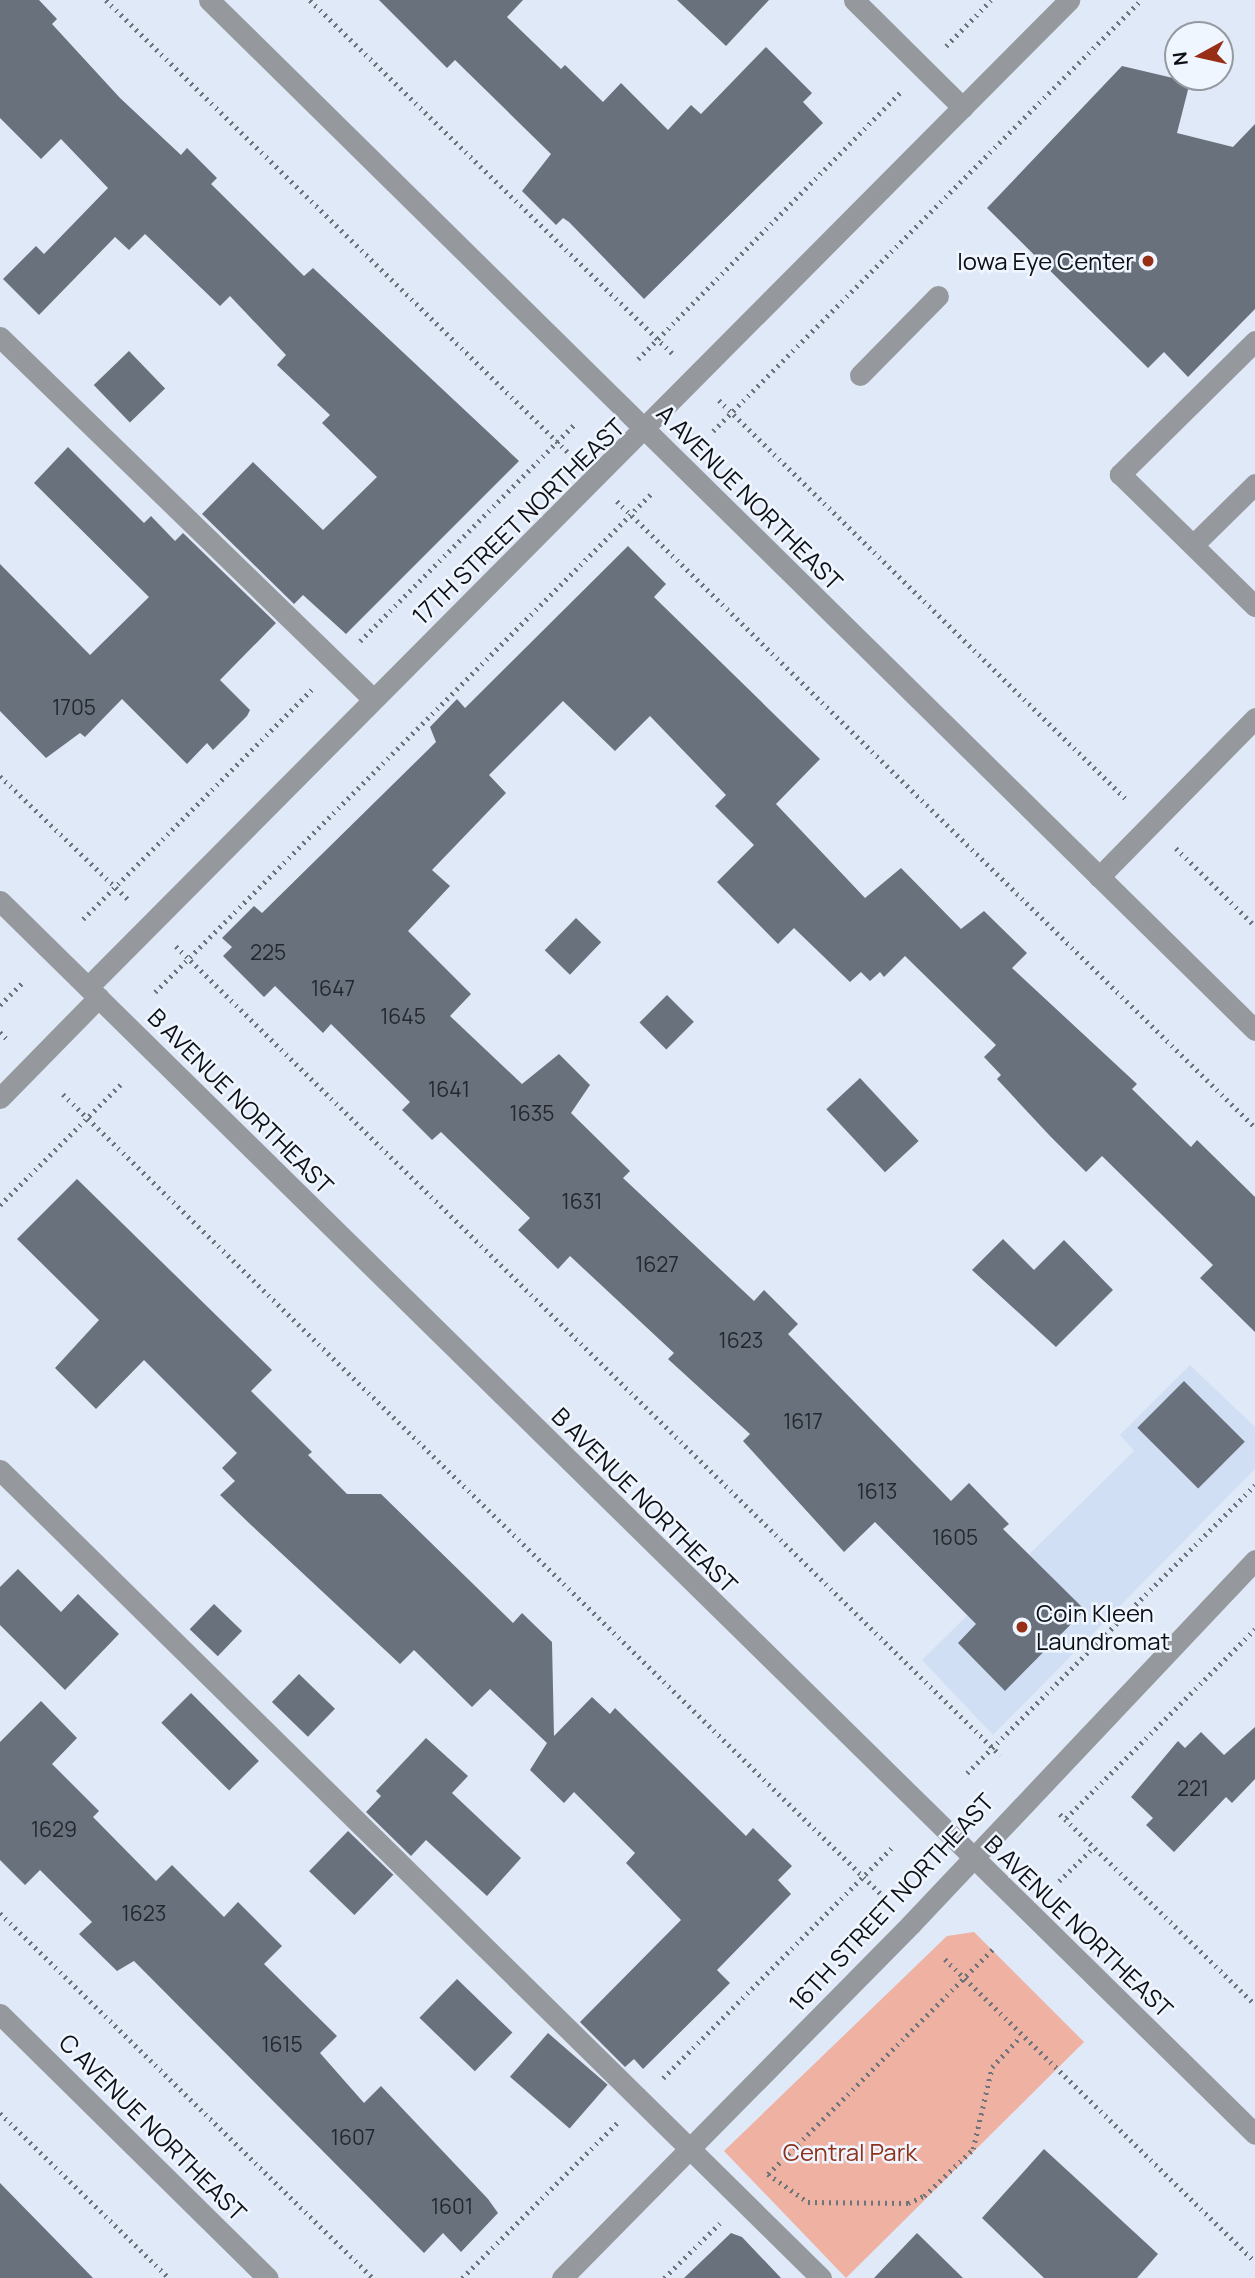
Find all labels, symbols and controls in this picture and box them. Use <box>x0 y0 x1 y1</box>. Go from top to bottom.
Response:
north arrow <box>1164 21 1234 91</box>
text: N <box>1166 50 1194 67</box>
place label: Iowa Eye Center <box>957 247 1134 275</box>
marker: Iowa Eye Center <box>1140 253 1156 269</box>
street label: A AVENUE NORTHEAST <box>651 398 849 596</box>
street label: 17TH STREET NORTHEAST <box>406 412 630 630</box>
house number: 1705 <box>52 694 96 720</box>
house number: 225 <box>250 939 286 965</box>
house number: 1647 <box>311 975 355 1001</box>
street label: B AVENUE NORTHEAST <box>142 1002 340 1200</box>
house number: 1645 <box>380 1003 426 1029</box>
house number: 1641 <box>428 1076 470 1102</box>
house number: 1635 <box>510 1100 554 1126</box>
house number: 1631 <box>561 1188 603 1214</box>
house number: 1627 <box>635 1251 679 1277</box>
house number: 1623 <box>719 1327 763 1353</box>
street label: B AVENUE NORTHEAST <box>546 1401 744 1599</box>
house number: 1617 <box>783 1408 823 1434</box>
house number: 1613 <box>857 1478 897 1504</box>
house number: 1605 <box>932 1524 978 1550</box>
place label: Coin Kleen Laundromat <box>1036 1599 1170 1655</box>
marker: Coin Kleen Laundromat <box>1014 1619 1030 1635</box>
house number: 221 <box>1177 1775 1209 1801</box>
street label: 16TH STREET NORTHEAST <box>782 1787 1000 2017</box>
house number: 1629 <box>31 1816 77 1842</box>
street label: B AVENUE NORTHEAST <box>979 1829 1179 2023</box>
house number: 1623 <box>122 1900 166 1926</box>
street label: C AVENUE NORTHEAST <box>54 2028 252 2226</box>
house number: 1615 <box>261 2031 303 2057</box>
house number: 1607 <box>331 2124 375 2150</box>
park label: Central Park <box>783 2138 917 2166</box>
house number: 1601 <box>431 2193 473 2219</box>

